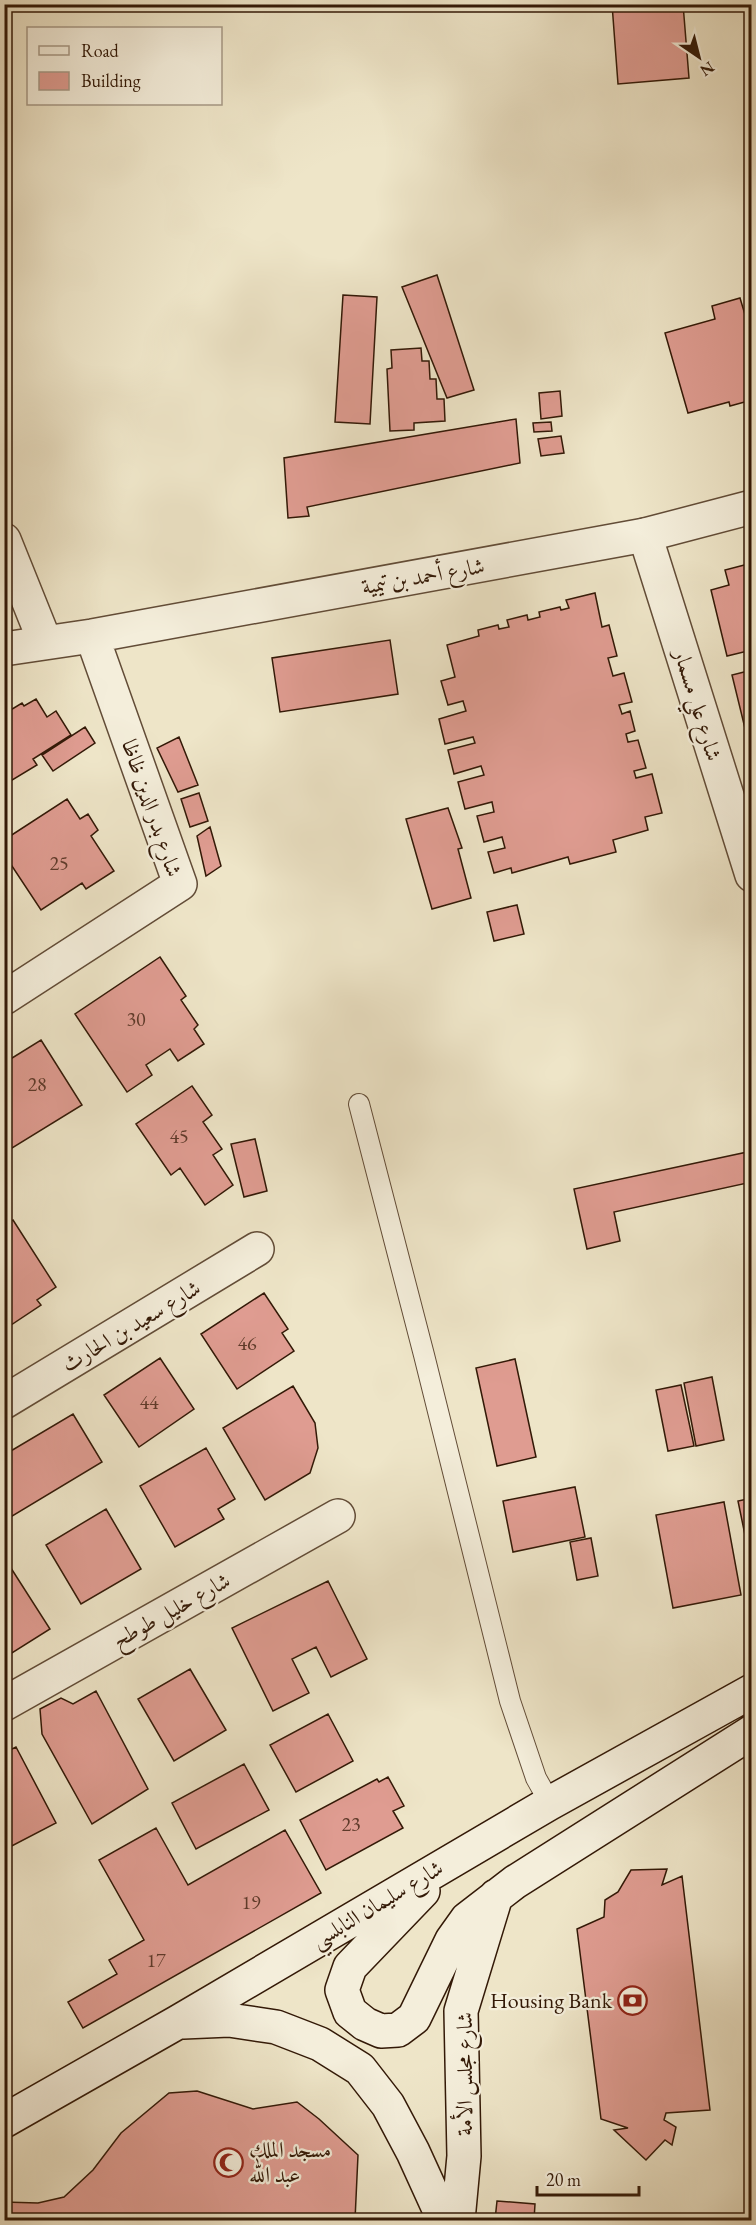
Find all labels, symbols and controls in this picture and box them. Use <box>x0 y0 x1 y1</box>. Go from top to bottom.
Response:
legend <box>27 27 222 105</box>
north arrow <box>669 27 729 87</box>
text: Road <box>81 39 120 62</box>
text: N <box>696 57 719 81</box>
text: Building <box>81 69 141 92</box>
street label: شارع أحمد بن تيمية <box>359 550 488 605</box>
street label: شارع علي مسمار <box>660 644 729 766</box>
street label: شارع بدر الدين ظاظا <box>111 735 189 882</box>
house number: 25 <box>49 850 69 876</box>
house number: 30 <box>126 1006 146 1032</box>
house number: 28 <box>27 1071 47 1097</box>
house number: 45 <box>169 1123 189 1149</box>
street label: شارع سعيد بن الحارث <box>56 1273 208 1382</box>
house number: 46 <box>237 1330 257 1356</box>
house number: 44 <box>139 1389 159 1415</box>
street label: شارع خليل طوطح <box>107 1566 238 1659</box>
house number: 23 <box>341 1811 361 1837</box>
street label: شارع سليمان النابلسي <box>306 1853 451 1960</box>
house number: 19 <box>241 1889 261 1915</box>
house number: 17 <box>146 1947 166 1973</box>
bank icon: Housing Bank <box>617 1984 649 2016</box>
place label: Housing Bank <box>490 1986 613 2015</box>
street label: شارع مجلس الأمة <box>449 2012 483 2136</box>
place label: مسجد الملك عبد الله <box>249 2135 331 2189</box>
mosque icon: مسجد الملك عبد الله <box>212 2146 244 2178</box>
scale bar <box>537 2159 639 2197</box>
text: 20 m <box>546 2168 581 2191</box>

